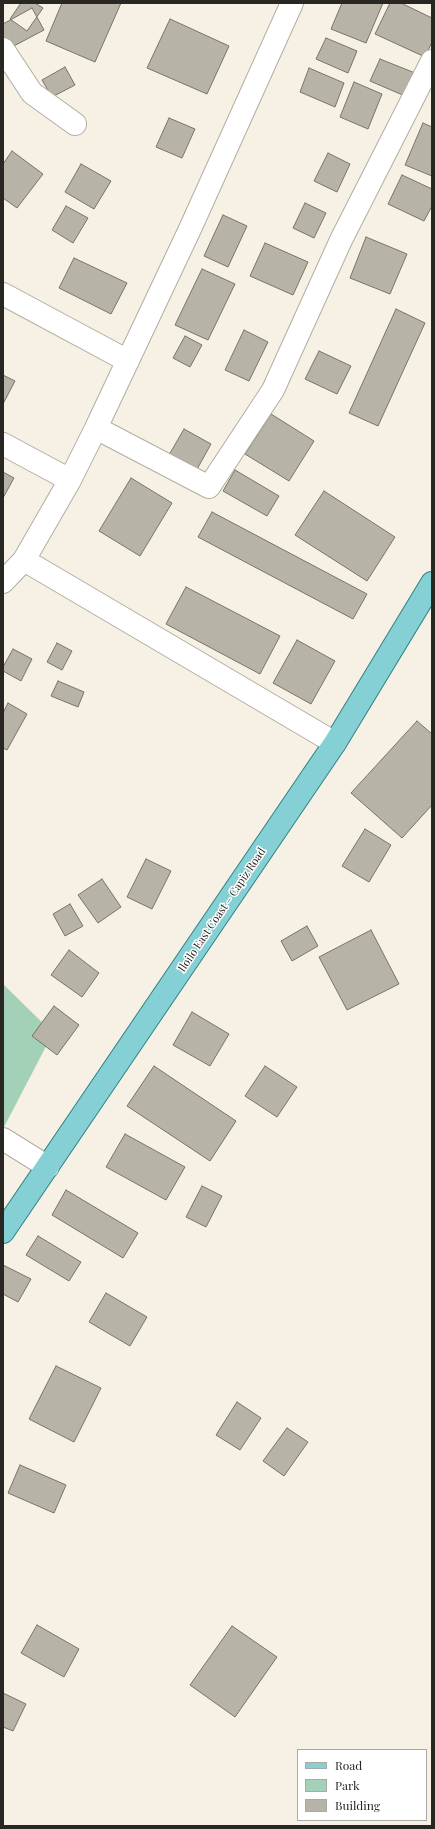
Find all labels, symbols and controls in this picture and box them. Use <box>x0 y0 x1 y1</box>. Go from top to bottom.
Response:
street label: Iloilo East Coast – Capiz Road <box>175 845 269 975</box>
legend <box>297 1749 427 1821</box>
text: Road <box>335 1757 362 1773</box>
text: Park <box>335 1777 360 1793</box>
text: Building <box>335 1797 380 1813</box>

